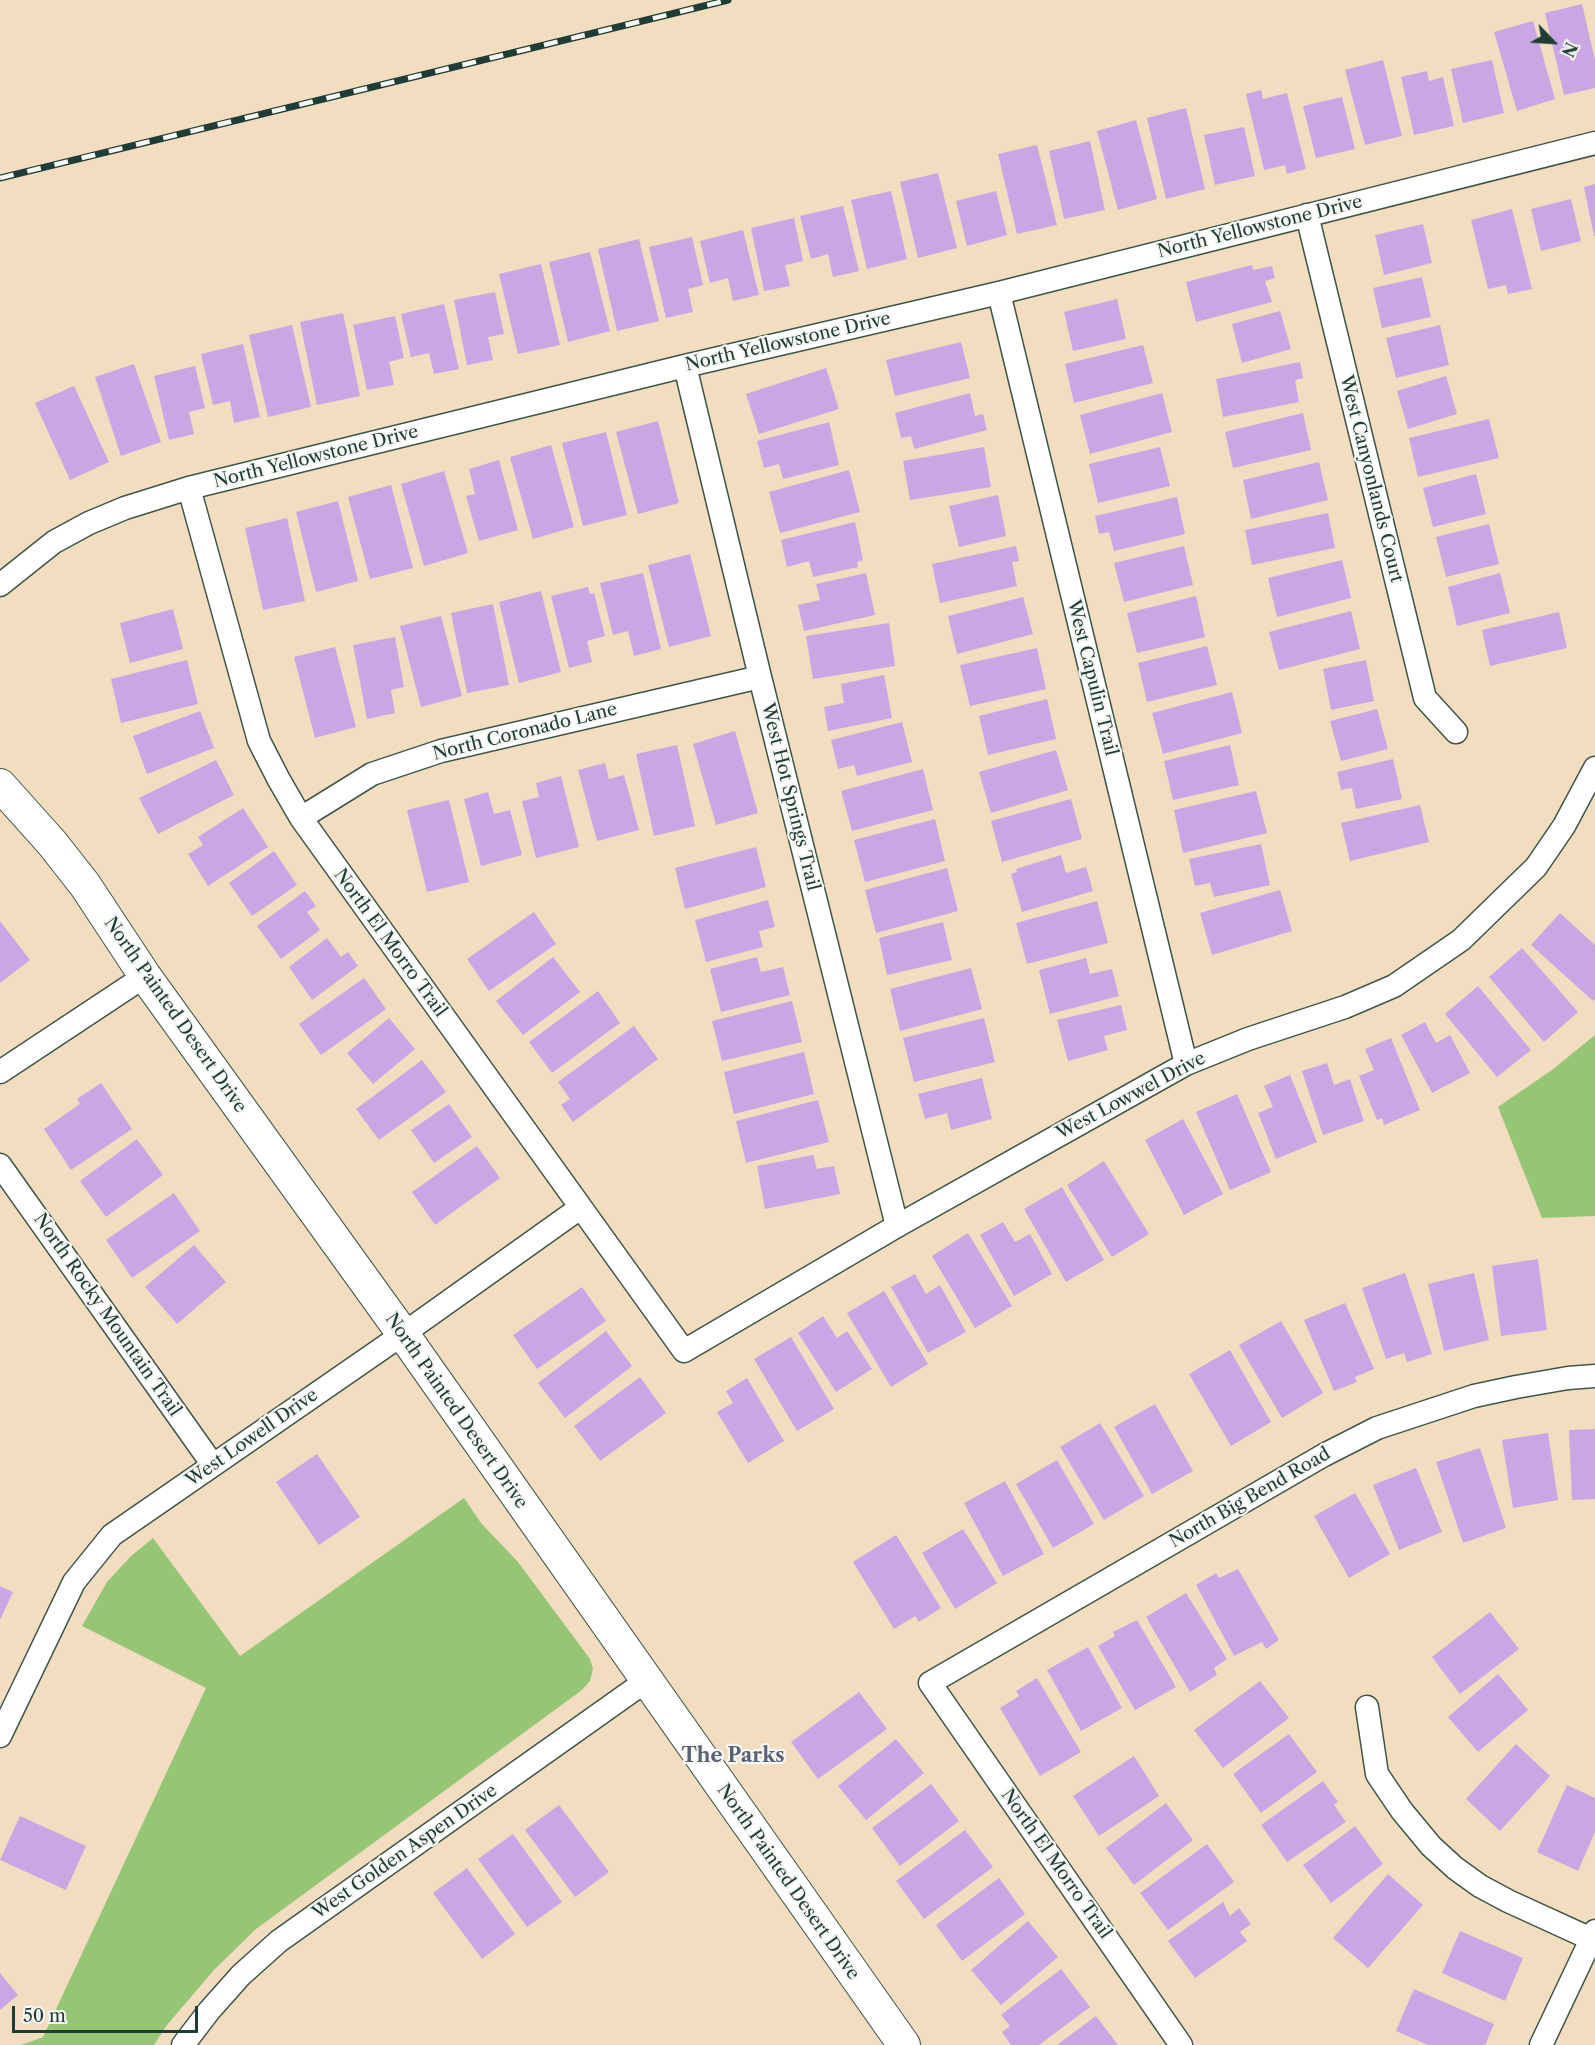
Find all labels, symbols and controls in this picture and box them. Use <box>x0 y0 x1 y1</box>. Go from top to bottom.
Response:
north arrow <box>1523 12 1583 72</box>
text: N <box>1557 39 1581 60</box>
street label: North Yellowstone Drive <box>1155 191 1365 263</box>
street label: North Yellowstone Drive <box>683 308 893 376</box>
street label: West Canyonlands Court <box>1335 373 1407 585</box>
street label: North Yellowstone Drive <box>211 421 421 493</box>
street label: West Capulin Trail <box>1062 598 1122 758</box>
street label: North Coronado Lane <box>431 699 619 765</box>
street label: West Hot Springs Trail <box>756 701 824 893</box>
street label: North El Morro Trail <box>329 865 451 1021</box>
street label: North Painted Desert Drive <box>99 913 251 1117</box>
street label: West Lowwel Drive <box>1053 1048 1209 1144</box>
street label: North Rocky Mountain Trail <box>29 1209 185 1421</box>
street label: North Painted Desert Drive <box>380 1309 532 1513</box>
street label: West Lowell Drive <box>182 1384 322 1492</box>
street label: North Big Bend Road <box>1166 1443 1334 1553</box>
district label: The Parks <box>681 1744 785 1768</box>
street label: West Golden Aspen Drive <box>309 1780 501 1924</box>
street label: North Painted Desert Drive <box>712 1780 864 1984</box>
street label: North El Morro Trail <box>996 1785 1116 1943</box>
scale bar <box>15 1994 201 2032</box>
text: 50 m <box>23 2005 66 2027</box>

